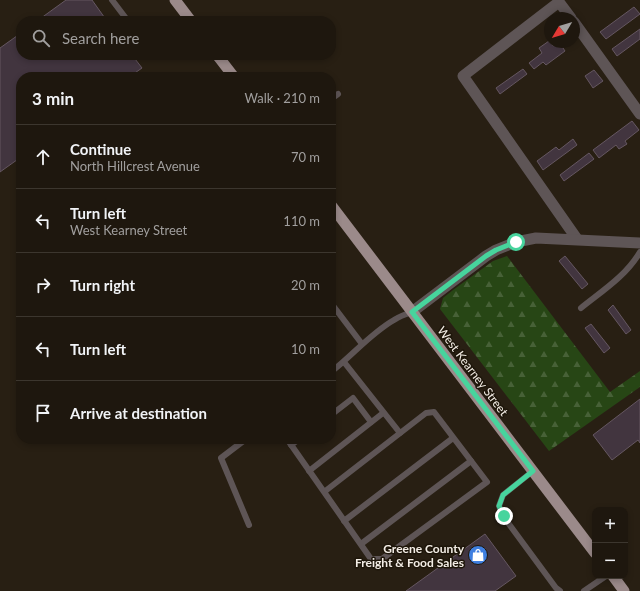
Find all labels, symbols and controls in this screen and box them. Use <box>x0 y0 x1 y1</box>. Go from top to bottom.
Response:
north arrow <box>544 12 580 48</box>
search box <box>16 16 336 60</box>
icon: search <box>30 27 52 49</box>
text: Search here <box>62 29 139 47</box>
text: 3 min <box>32 88 74 109</box>
text: Walk · 210 m <box>244 90 320 106</box>
text: Continue <box>70 140 131 158</box>
icon: ahead <box>32 146 54 168</box>
text: 70 m <box>291 149 320 165</box>
text: North Hillcrest Avenue <box>70 158 200 174</box>
text: Turn left <box>70 204 126 222</box>
icon: left <box>32 210 54 232</box>
text: 110 m <box>283 213 320 229</box>
text: West Kearney Street <box>70 222 187 238</box>
route start <box>507 233 525 251</box>
icon: right <box>32 274 54 296</box>
text: Turn right <box>70 276 135 294</box>
text: 20 m <box>291 277 320 293</box>
street label: West Kearney Street <box>434 323 512 419</box>
icon: left <box>32 338 54 360</box>
text: Turn left <box>70 340 126 358</box>
text: 10 m <box>291 341 320 357</box>
icon: arrive <box>32 402 54 424</box>
text: Arrive at destination <box>70 404 207 422</box>
route end <box>495 507 513 525</box>
map controls <box>592 507 628 579</box>
button: + <box>592 507 628 543</box>
place label: Greene County Freight & Food Sales <box>355 541 465 570</box>
button: − <box>592 543 628 579</box>
shop icon: Greene County Freight & Food Sales <box>467 544 489 566</box>

